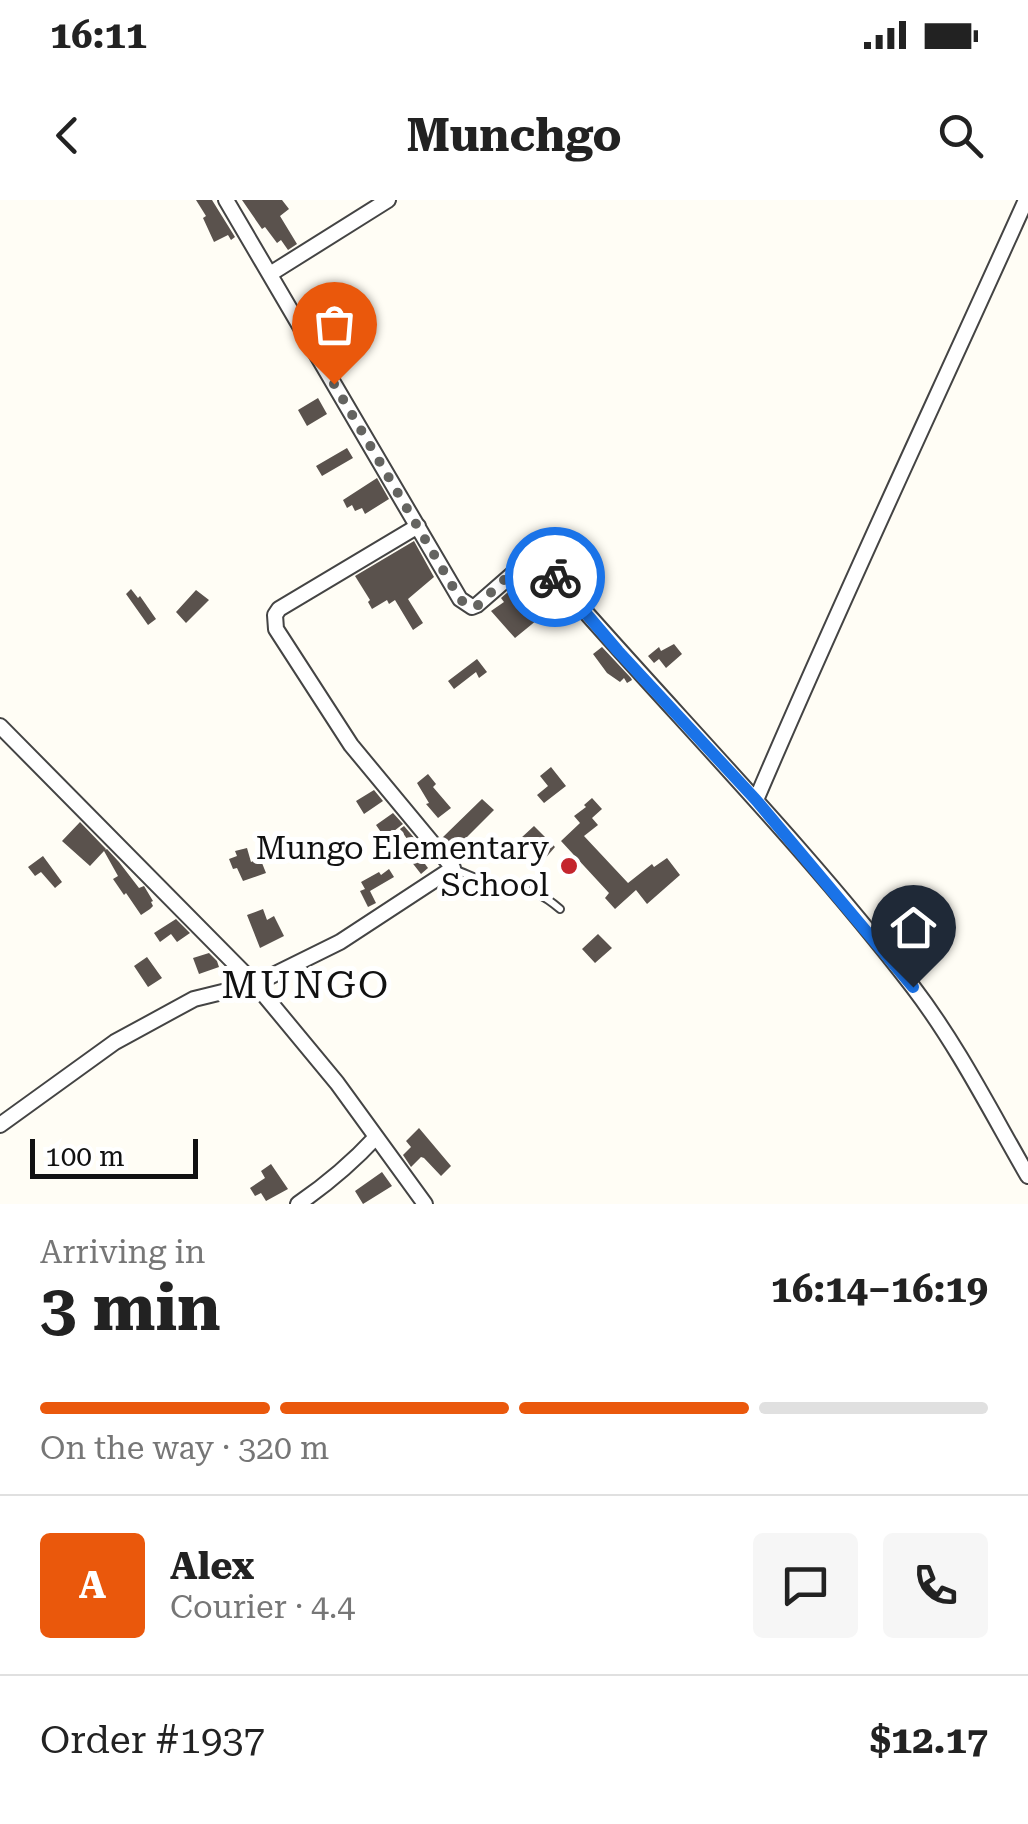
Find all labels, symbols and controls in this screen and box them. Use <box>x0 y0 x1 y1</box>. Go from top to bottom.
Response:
text: 16:11 <box>50 13 147 57</box>
icon: back <box>40 108 95 163</box>
icon: search <box>933 108 988 163</box>
text: Munchgo <box>407 109 621 162</box>
pin <box>292 282 377 385</box>
icon: bag <box>307 297 362 352</box>
courier <box>505 527 605 627</box>
icon: bike <box>528 550 583 605</box>
place label: Mungo Elementary School <box>256 829 549 904</box>
marker: Mungo Elementary School <box>558 855 580 877</box>
pin <box>871 885 956 988</box>
icon: home <box>886 900 941 955</box>
district label: MUNGO <box>221 963 391 1007</box>
scale bar <box>30 1134 198 1178</box>
text: 100 m <box>45 1140 125 1173</box>
text: Arriving in <box>40 1233 205 1271</box>
text: 16:14–16:19 <box>771 1267 988 1311</box>
text: 3 min <box>40 1270 221 1346</box>
text: On the way · 320 m <box>40 1429 329 1467</box>
button: chat <box>753 1533 858 1638</box>
button: phone <box>883 1533 988 1638</box>
text: Alex <box>170 1544 254 1588</box>
text: A <box>79 1563 106 1607</box>
text: Courier · 4.4 <box>170 1588 355 1626</box>
text: Order #1937 <box>40 1718 265 1762</box>
text: $12.17 <box>870 1718 988 1762</box>

